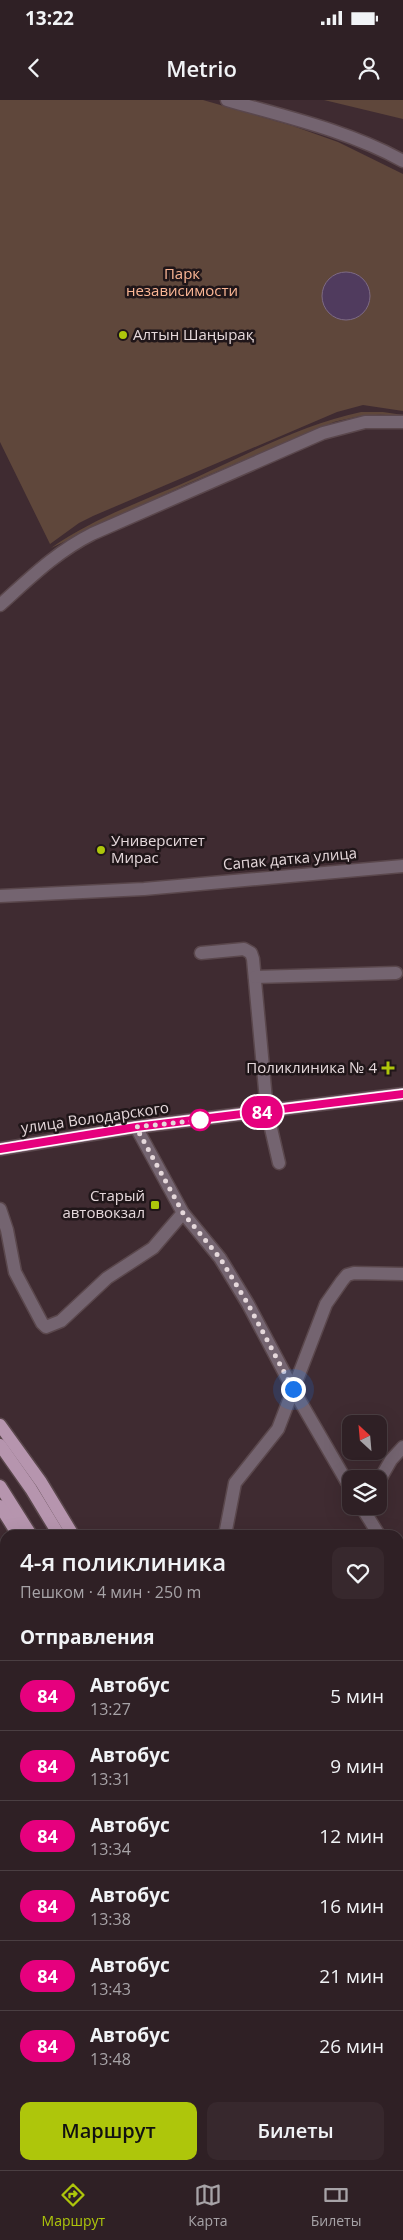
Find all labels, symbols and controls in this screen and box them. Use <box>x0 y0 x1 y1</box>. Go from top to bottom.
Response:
text: 13:22 <box>25 5 74 31</box>
text: Metrio <box>166 53 237 83</box>
icon: back <box>20 54 48 82</box>
icon: person <box>355 54 383 82</box>
park label: Парк независимости <box>126 263 238 300</box>
place label: Алтын Шаңырақ <box>133 324 254 344</box>
marker: Алтын Шаңырақ <box>117 329 129 341</box>
place label: Университет Мирас <box>111 830 205 867</box>
street label: Сапак датка улица <box>222 842 358 874</box>
marker: Университет Мирас <box>95 844 107 856</box>
place label: Поликлиника № 4 <box>246 1057 377 1077</box>
marker: Поликлиника № 4 <box>381 1061 395 1075</box>
line badge: 84 <box>240 1096 284 1128</box>
street label: улица Володарского <box>20 1097 170 1137</box>
text: 84 <box>252 1100 272 1124</box>
unlabelled marker <box>189 1109 211 1131</box>
place label: Старый автовокзал <box>62 1185 145 1222</box>
marker: Старый автовокзал <box>149 1199 161 1211</box>
your location <box>281 1377 306 1402</box>
north arrow <box>342 1415 388 1460</box>
map controls <box>342 1415 387 1515</box>
button: layers <box>342 1470 387 1515</box>
text: 4-я поликлиника <box>20 1545 226 1578</box>
button: heart <box>332 1547 384 1599</box>
text: Пешком · 4 мин · 250 m <box>20 1581 201 1603</box>
text: Отправления <box>20 1624 154 1650</box>
text: Автобус <box>90 1672 170 1698</box>
text: 5 мин <box>330 1683 384 1709</box>
text: 84 <box>37 1684 58 1708</box>
text: 13:27 <box>90 1698 131 1720</box>
text: Автобус <box>90 1742 170 1768</box>
text: 9 мин <box>330 1753 384 1779</box>
text: 84 <box>37 1754 58 1778</box>
text: 13:31 <box>90 1768 131 1790</box>
text: Автобус <box>90 1812 170 1838</box>
text: 12 мин <box>319 1823 384 1849</box>
text: 84 <box>37 1824 58 1848</box>
text: 13:34 <box>90 1838 131 1860</box>
text: Автобус <box>90 1882 170 1908</box>
text: 16 мин <box>319 1893 384 1919</box>
text: 84 <box>37 1894 58 1918</box>
text: 13:38 <box>90 1908 131 1930</box>
text: Автобус <box>90 1952 170 1978</box>
text: 21 мин <box>319 1963 384 1989</box>
text: 84 <box>37 1964 58 1988</box>
text: 13:43 <box>90 1978 131 2000</box>
text: Автобус <box>90 2022 170 2048</box>
text: 26 мин <box>319 2033 384 2059</box>
text: 84 <box>37 2034 58 2058</box>
text: 13:48 <box>90 2048 131 2070</box>
button: Маршрут <box>20 2102 197 2160</box>
button: Билеты <box>207 2102 384 2160</box>
tab: Маршрут <box>42 2181 105 2230</box>
tab: Карта <box>188 2181 228 2230</box>
tab: Билеты <box>311 2181 361 2230</box>

